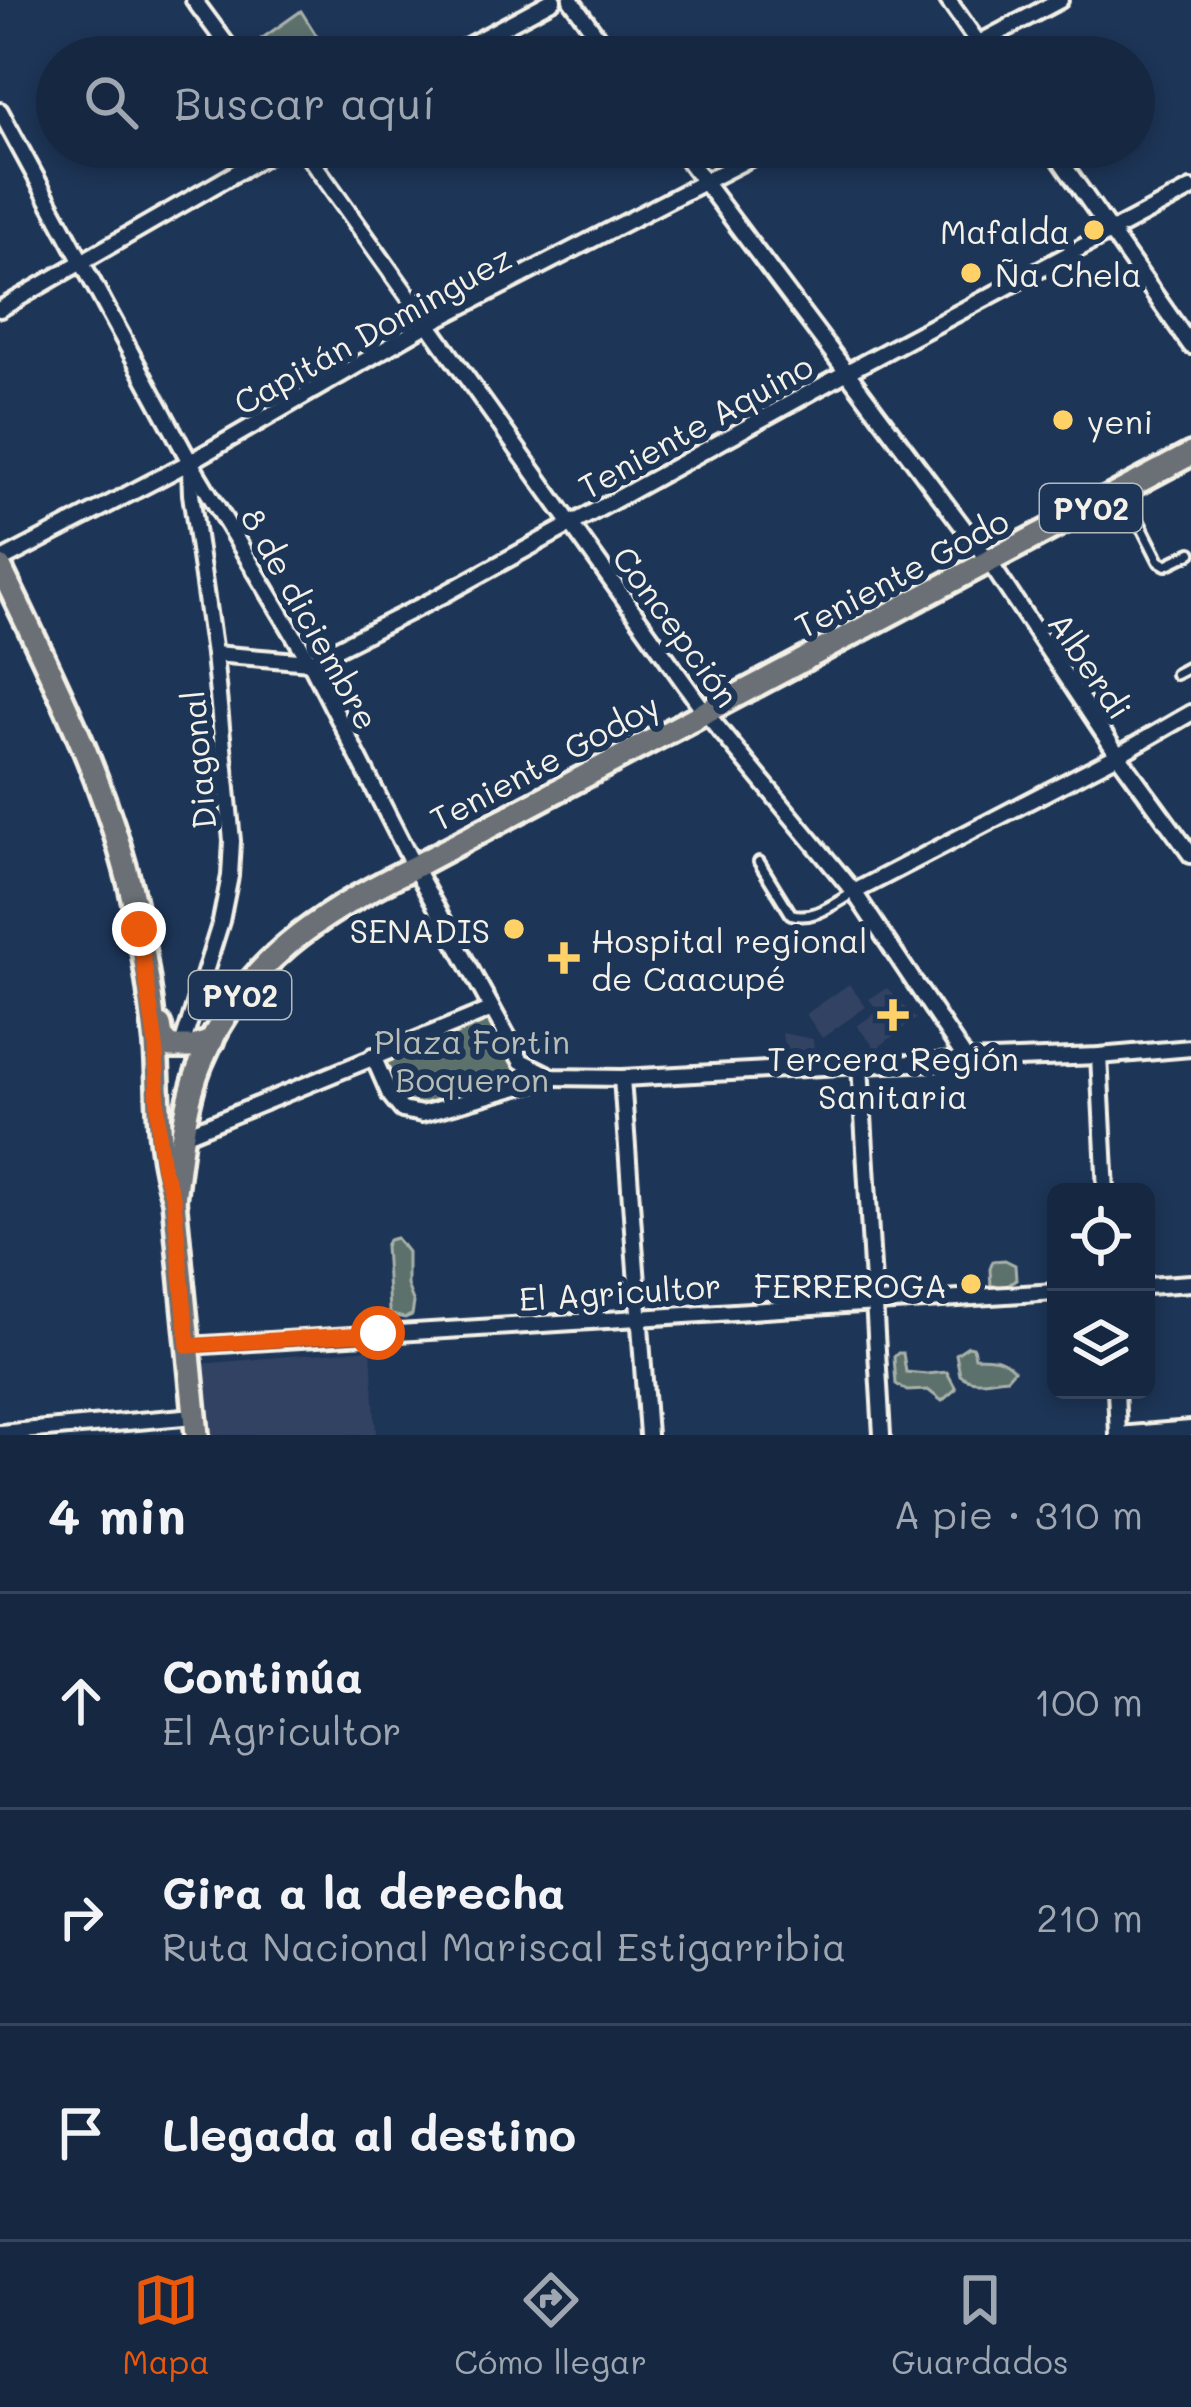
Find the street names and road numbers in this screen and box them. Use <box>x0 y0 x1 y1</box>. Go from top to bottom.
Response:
street label: Capitán Dominguez <box>225 235 519 423</box>
street label: Teniente Aquino <box>570 343 820 507</box>
road number: PY02 <box>1040 484 1142 532</box>
street label: Teniente Godo <box>787 498 1015 646</box>
street label: 8 de diciembre <box>232 499 390 737</box>
street label: Concepción <box>604 537 750 715</box>
street label: Alberdi <box>1040 603 1142 727</box>
street label: Teniente Godoy <box>422 683 666 840</box>
street label: Diagonal <box>170 689 224 831</box>
road number: PY02 <box>189 971 291 1019</box>
street label: El Agricultor <box>517 1262 723 1320</box>

